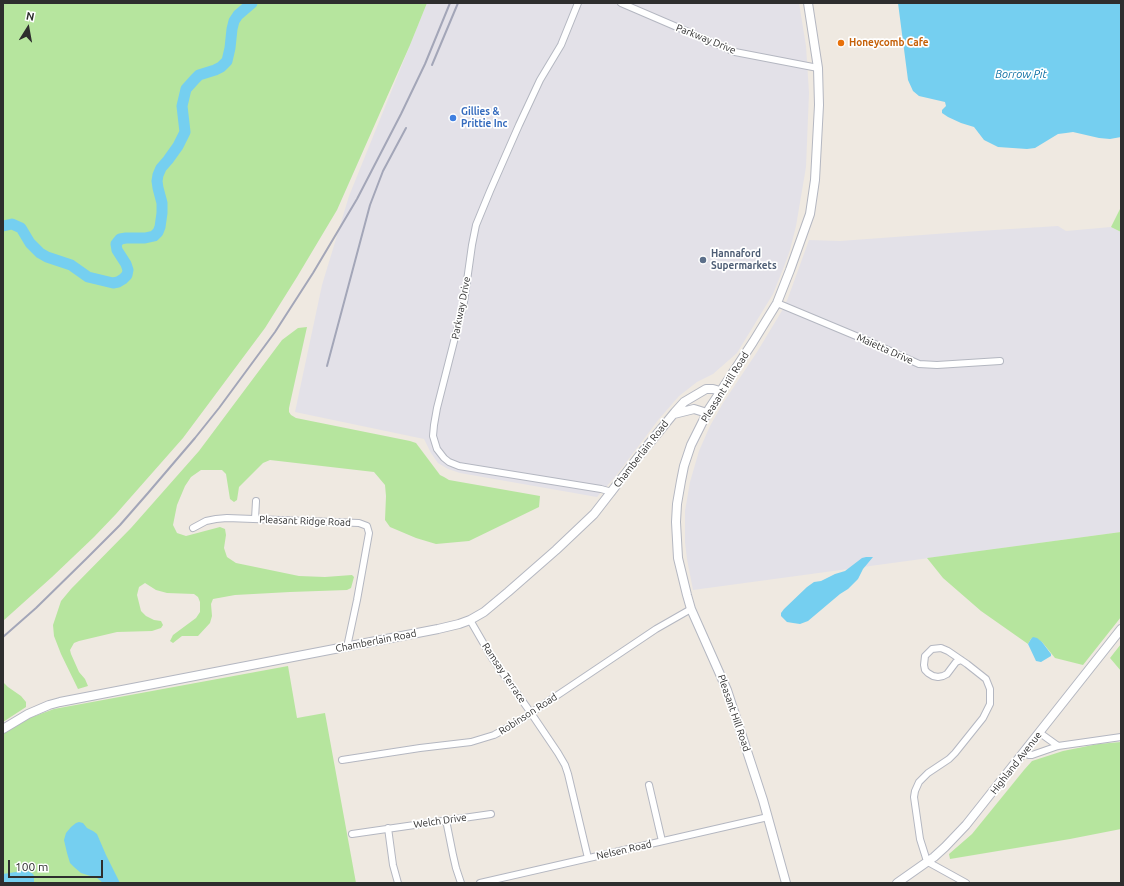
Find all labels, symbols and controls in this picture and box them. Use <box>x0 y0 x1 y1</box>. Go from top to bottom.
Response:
north arrow <box>8 8 48 48</box>
text: N <box>25 10 35 23</box>
street label: Parkway Drive <box>674 22 738 56</box>
place label: Honeycomb Cafe <box>849 37 929 49</box>
marker: Honeycomb Cafe <box>836 38 846 48</box>
water label: Borrow Pit <box>995 67 1047 81</box>
place label: Gillies & Prittie Inc <box>461 106 508 130</box>
marker: Gillies & Prittie Inc <box>448 113 458 123</box>
place label: Hannaford Supermarkets <box>711 248 777 272</box>
marker: Hannaford Supermarkets <box>698 255 708 265</box>
street label: Parkway Drive <box>449 276 473 340</box>
street label: Maietta Drive <box>855 331 915 367</box>
street label: Pleasant Hill Road <box>699 350 751 424</box>
street label: Chamberlain Road <box>611 418 671 490</box>
street label: Pleasant Ridge Road <box>259 513 351 529</box>
street label: Chamberlain Road <box>335 627 417 655</box>
street label: Ramsay Terrace <box>479 641 529 705</box>
street label: Pleasant Hill Road <box>715 673 753 753</box>
street label: Robinson Road <box>497 691 559 737</box>
street label: Highland Avenue <box>988 729 1044 797</box>
street label: Welch Drive <box>413 811 467 831</box>
street label: Nelsen Road <box>595 838 653 862</box>
scale bar <box>10 852 105 878</box>
text: 100 m <box>15 860 48 873</box>

